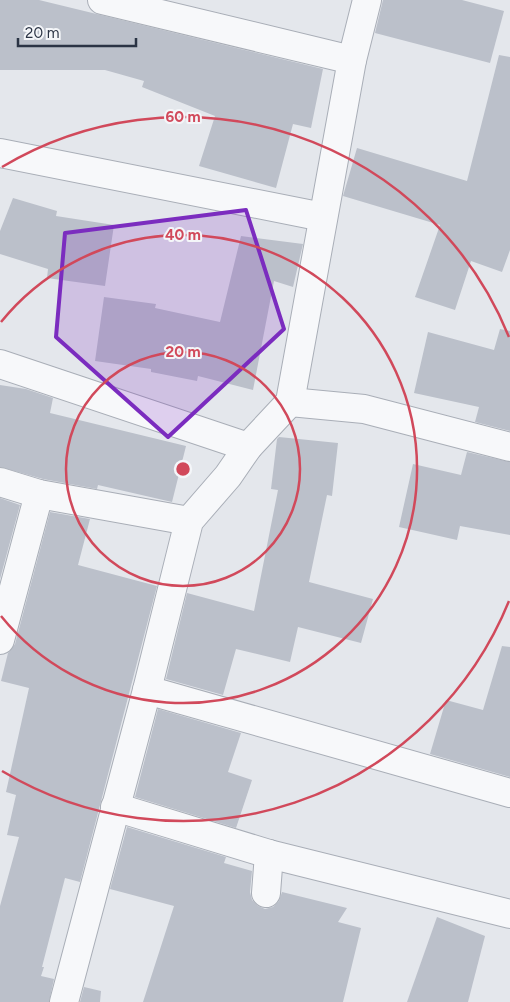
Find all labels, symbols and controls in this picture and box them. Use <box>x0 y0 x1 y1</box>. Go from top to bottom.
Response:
scale bar <box>18 15 135 47</box>
text: 20 m <box>25 24 59 42</box>
text: 60 m <box>165 108 201 126</box>
text: 40 m <box>165 226 201 244</box>
text: 20 m <box>165 343 201 361</box>
centre of rings <box>174 460 192 478</box>

